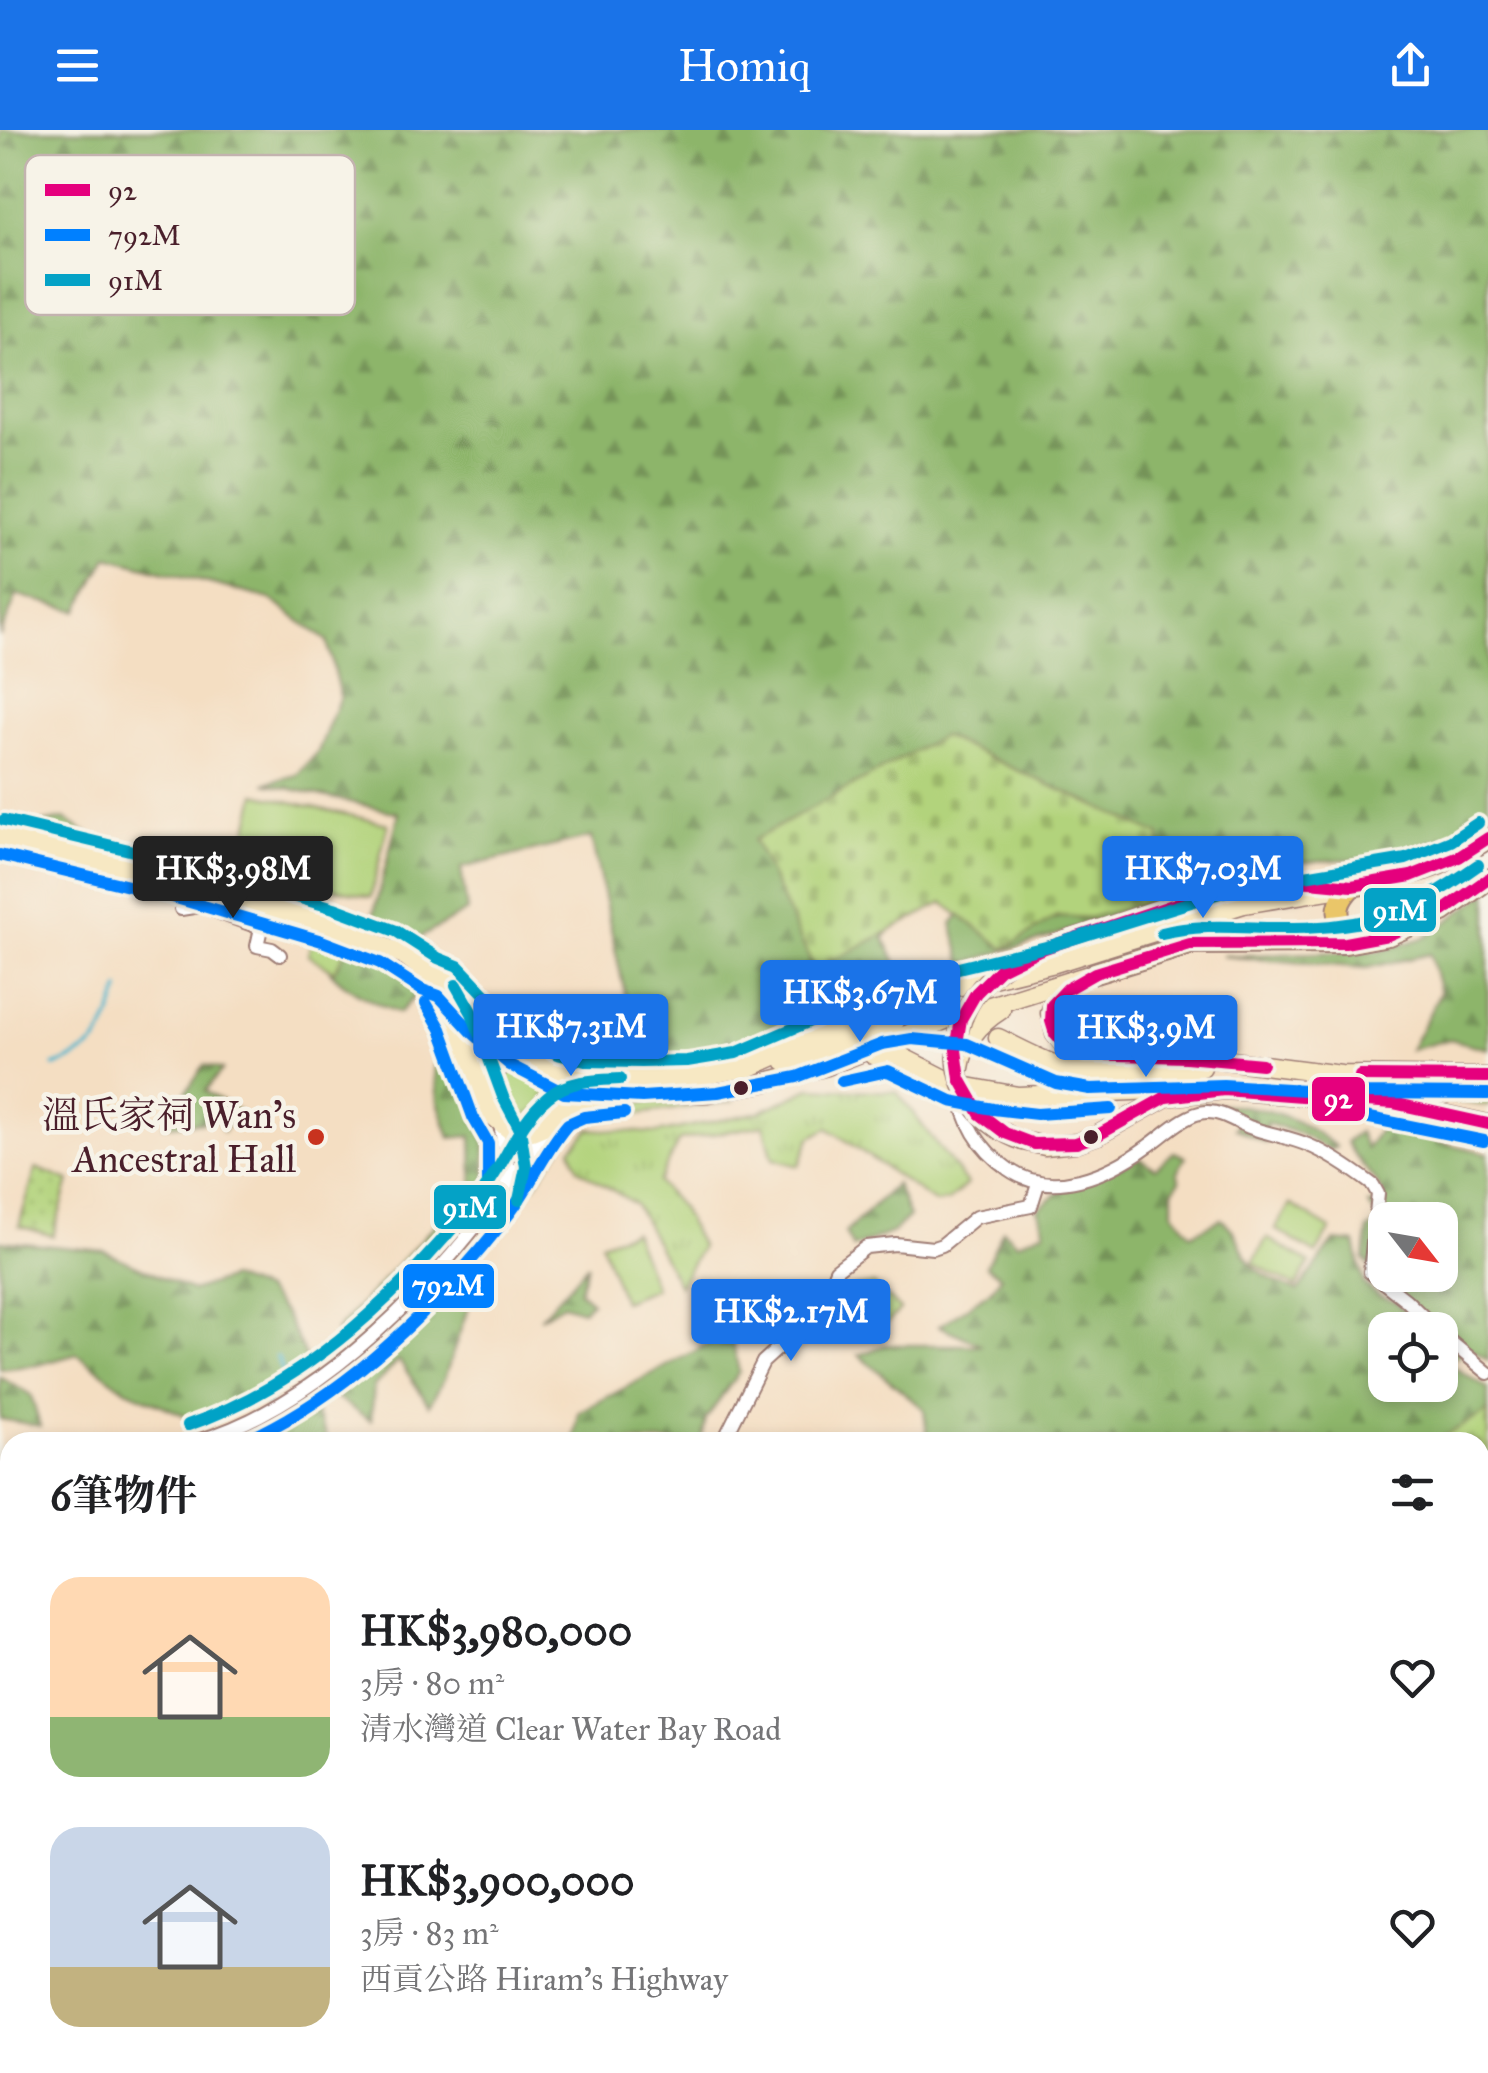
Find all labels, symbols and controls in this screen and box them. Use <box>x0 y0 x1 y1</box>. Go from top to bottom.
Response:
icon: menu <box>50 38 105 93</box>
text: Homiq <box>678 38 810 93</box>
icon: share <box>1383 38 1438 93</box>
legend <box>25 155 355 315</box>
text: 92 <box>108 173 137 208</box>
text: 792M <box>108 218 181 253</box>
text: 91M <box>108 263 163 298</box>
pin: HK$3.98M <box>130 836 336 921</box>
pin: HK$7.03M <box>1100 836 1306 921</box>
text: HK$3.98M <box>155 849 311 888</box>
text: HK$7.03M <box>1124 849 1282 888</box>
line badge: 91M <box>1362 886 1438 934</box>
text: 91M <box>1373 893 1428 928</box>
pin: HK$3.67M <box>757 960 963 1045</box>
text: HK$3.67M <box>782 973 938 1012</box>
pin: HK$7.31M <box>468 994 674 1079</box>
pin: HK$3.9M <box>1054 995 1238 1080</box>
text: HK$7.31M <box>495 1007 647 1046</box>
text: HK$3.9M <box>1076 1008 1216 1047</box>
line badge: 92 <box>1310 1075 1367 1123</box>
unlabelled marker <box>731 1078 751 1098</box>
text: 92 <box>1324 1081 1354 1116</box>
place label: 溫氏家祠 Wan's Ancestral Hall <box>42 1092 297 1182</box>
marker: 溫氏家祠 Wan's Ancestral Hall <box>305 1126 327 1148</box>
unlabelled marker <box>1081 1127 1101 1147</box>
line badge: 91M <box>432 1183 508 1231</box>
text: 91M <box>443 1190 498 1225</box>
north arrow <box>1368 1202 1458 1292</box>
map controls <box>1368 1202 1458 1402</box>
line badge: 792M <box>401 1262 496 1310</box>
text: 792M <box>412 1268 484 1303</box>
pin: HK$2.17M <box>688 1279 894 1364</box>
text: HK$2.17M <box>713 1292 869 1331</box>
button: locate <box>1368 1312 1458 1402</box>
icon: filters <box>1385 1465 1440 1520</box>
text: 6筆物件 <box>50 1470 198 1522</box>
text: HK$3,980,000 <box>360 1605 632 1657</box>
icon: home <box>130 1617 250 1737</box>
icon: heart <box>1385 1650 1440 1705</box>
text: 3房 · 80 m² <box>360 1664 504 1703</box>
text: 清水灣道 Clear Water Bay Road <box>360 1710 781 1749</box>
text: HK$3,900,000 <box>360 1855 634 1907</box>
icon: home <box>130 1867 250 1987</box>
icon: heart <box>1385 1900 1440 1955</box>
text: 3房 · 83 m² <box>360 1914 498 1953</box>
text: 西貢公路 Hiram's Highway <box>360 1960 728 1999</box>

